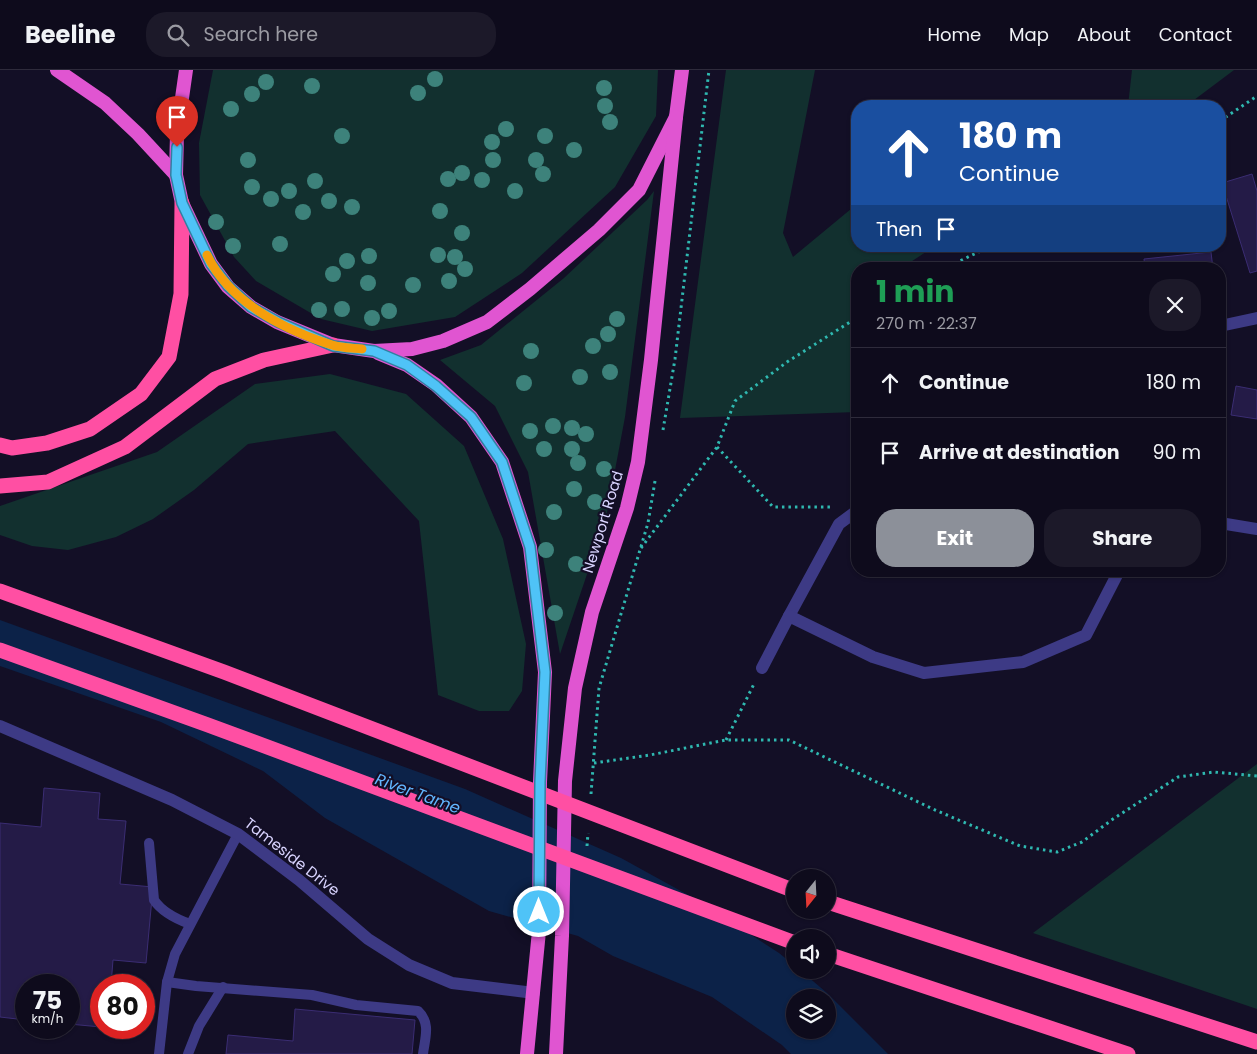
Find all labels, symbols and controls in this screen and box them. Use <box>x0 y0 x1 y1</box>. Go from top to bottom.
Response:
search box <box>146 12 496 57</box>
text: Beeline <box>25 18 116 51</box>
icon: search <box>164 21 192 49</box>
text: Search here <box>204 21 318 48</box>
text: Home <box>927 22 981 47</box>
text: Map <box>1009 22 1049 47</box>
text: About <box>1077 22 1131 47</box>
text: Contact <box>1159 22 1232 47</box>
pin <box>156 96 198 147</box>
icon: arrive <box>163 103 191 131</box>
text: 180 m <box>959 111 1062 160</box>
icon: ahead <box>876 120 941 185</box>
text: Continue <box>959 158 1059 189</box>
icon: arrive <box>932 215 960 243</box>
text: Then <box>876 216 922 243</box>
text: 1 min <box>876 270 954 313</box>
button: close <box>1149 279 1201 331</box>
text: 270 m · 22:37 <box>876 312 977 335</box>
icon: ahead <box>876 369 904 397</box>
text: Continue <box>919 369 1009 396</box>
text: 180 m <box>1146 369 1201 396</box>
icon: arrive <box>876 439 904 467</box>
text: Arrive at destination <box>919 439 1120 466</box>
text: 90 m <box>1152 439 1201 466</box>
street label: Newport Road <box>577 468 628 576</box>
button: Exit <box>876 509 1034 567</box>
button: Share <box>1044 509 1201 567</box>
water label: River Tame <box>372 767 464 820</box>
street label: Tameside Drive <box>240 813 344 900</box>
north arrow <box>786 869 836 919</box>
map controls <box>786 869 836 1039</box>
position arrow <box>512 885 564 937</box>
button: sound <box>786 929 836 979</box>
speed limit sign: 80 <box>90 974 155 1039</box>
text: 75 <box>33 983 62 1018</box>
button: layers <box>786 989 836 1039</box>
text: km/h <box>32 1010 63 1027</box>

